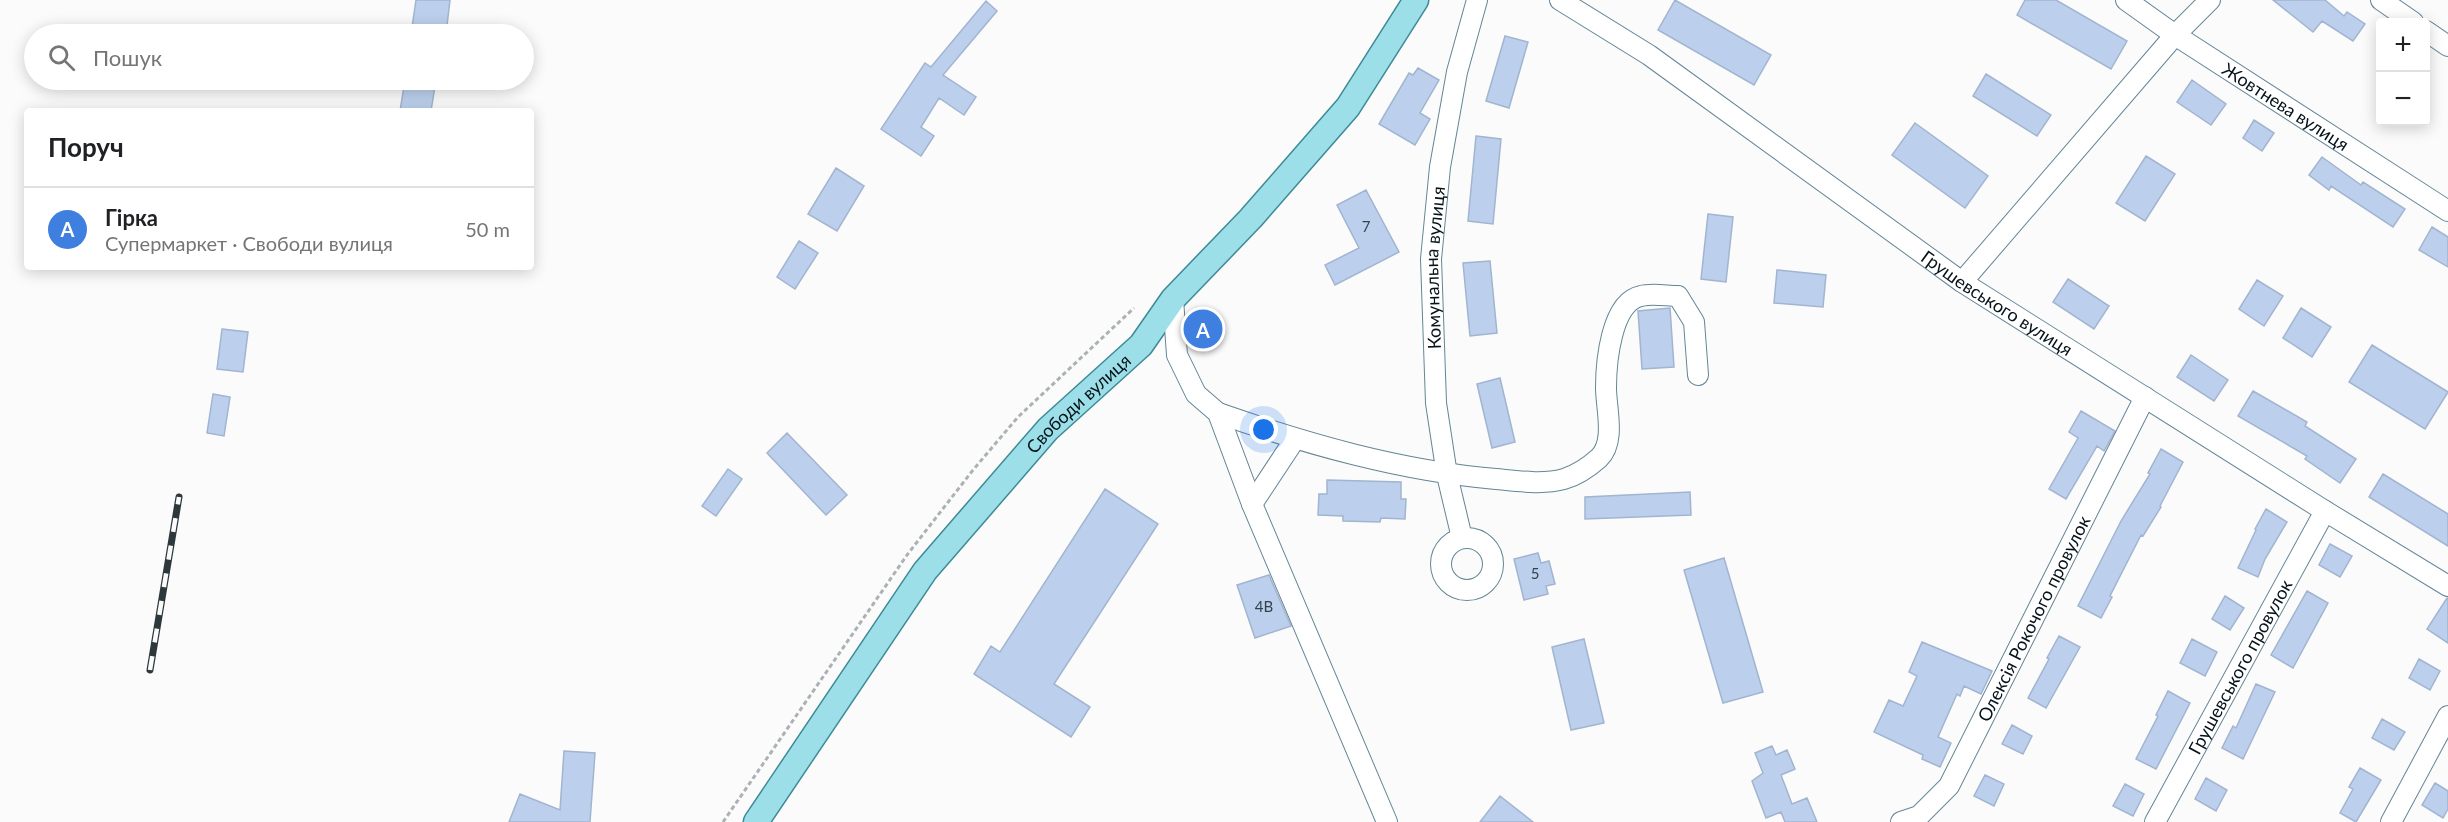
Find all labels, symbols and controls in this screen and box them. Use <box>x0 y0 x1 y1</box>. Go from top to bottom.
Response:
map controls <box>2376 18 2430 126</box>
button: + <box>2376 18 2430 72</box>
search box <box>24 24 534 90</box>
icon: search <box>45 41 78 74</box>
text: Пошук <box>93 44 162 71</box>
street label: Жовтнева вулиця <box>2218 58 2353 155</box>
button: − <box>2376 72 2430 126</box>
text: Поруч <box>48 131 124 163</box>
street label: Комунальна вулиця <box>1420 185 1449 350</box>
text: Гірка <box>105 204 158 231</box>
text: A <box>61 217 74 241</box>
text: 50 m <box>465 217 510 241</box>
house number: 7 <box>1362 217 1371 235</box>
text: Супермаркет · Свободи вулиця <box>105 231 393 255</box>
street label: Грушевського вулиця <box>1917 245 2077 360</box>
pin: A <box>1184 306 1222 352</box>
street label: Свободи вулиця <box>1021 349 1135 458</box>
your location <box>1249 415 1278 444</box>
street label: Олексія Рокочого провулок <box>1972 511 2095 725</box>
house number: 5 <box>1531 564 1539 582</box>
street label: Грушевського провулок <box>2183 575 2297 758</box>
house number: 4В <box>1255 597 1273 615</box>

